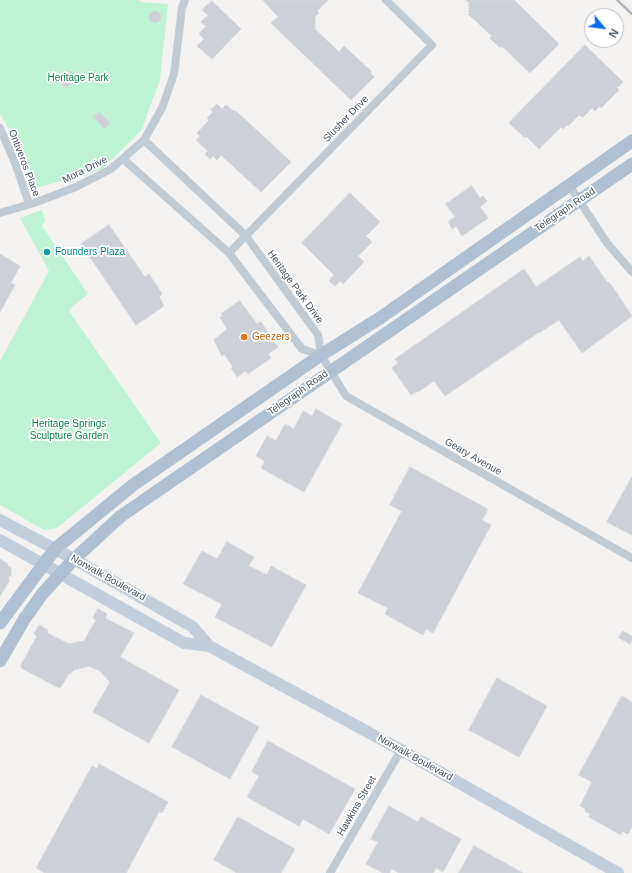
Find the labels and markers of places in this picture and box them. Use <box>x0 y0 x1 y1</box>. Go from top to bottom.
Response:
place label: Founders Plaza <box>55 246 125 258</box>
marker: Founders Plaza <box>42 247 52 257</box>
place label: Geezers <box>252 331 290 343</box>
marker: Geezers <box>239 332 249 342</box>

